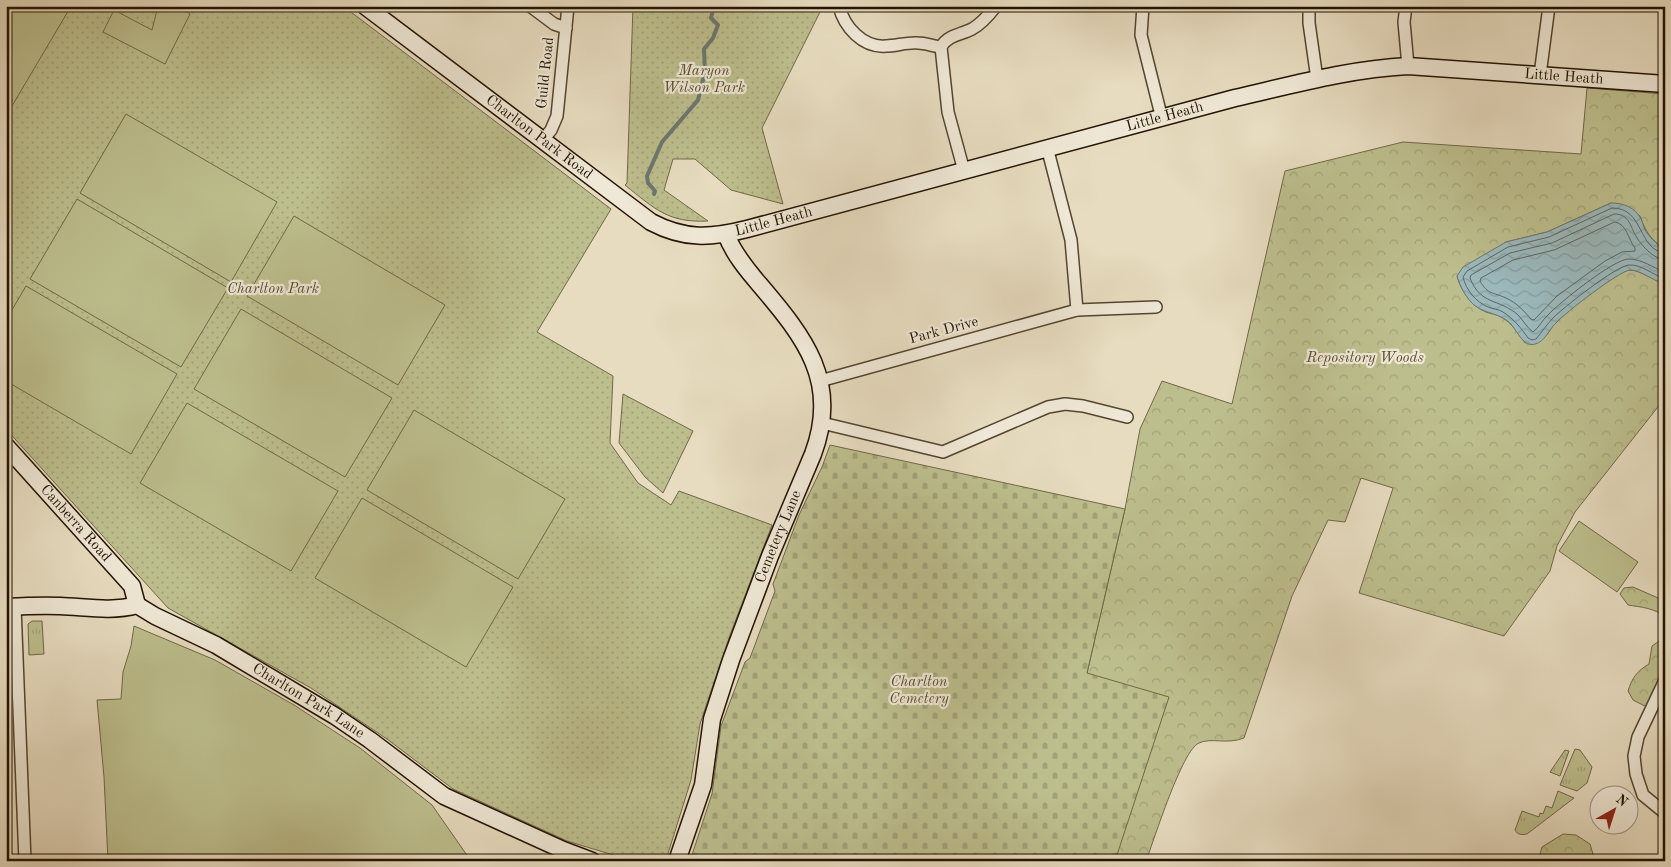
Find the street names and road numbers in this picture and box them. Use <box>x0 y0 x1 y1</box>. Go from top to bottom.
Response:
street label: Guild Road <box>535 36 557 110</box>
street label: Little Heath <box>1524 67 1604 87</box>
street label: Charlton Park Road <box>483 92 595 182</box>
street label: Little Heath <box>1125 99 1205 134</box>
street label: Little Heath <box>733 204 814 239</box>
street label: Park Drive <box>908 315 980 347</box>
street label: Canberra Road <box>37 482 114 565</box>
street label: Cemetery Lane <box>753 488 804 585</box>
street label: Charlton Park Lane <box>250 661 367 741</box>

